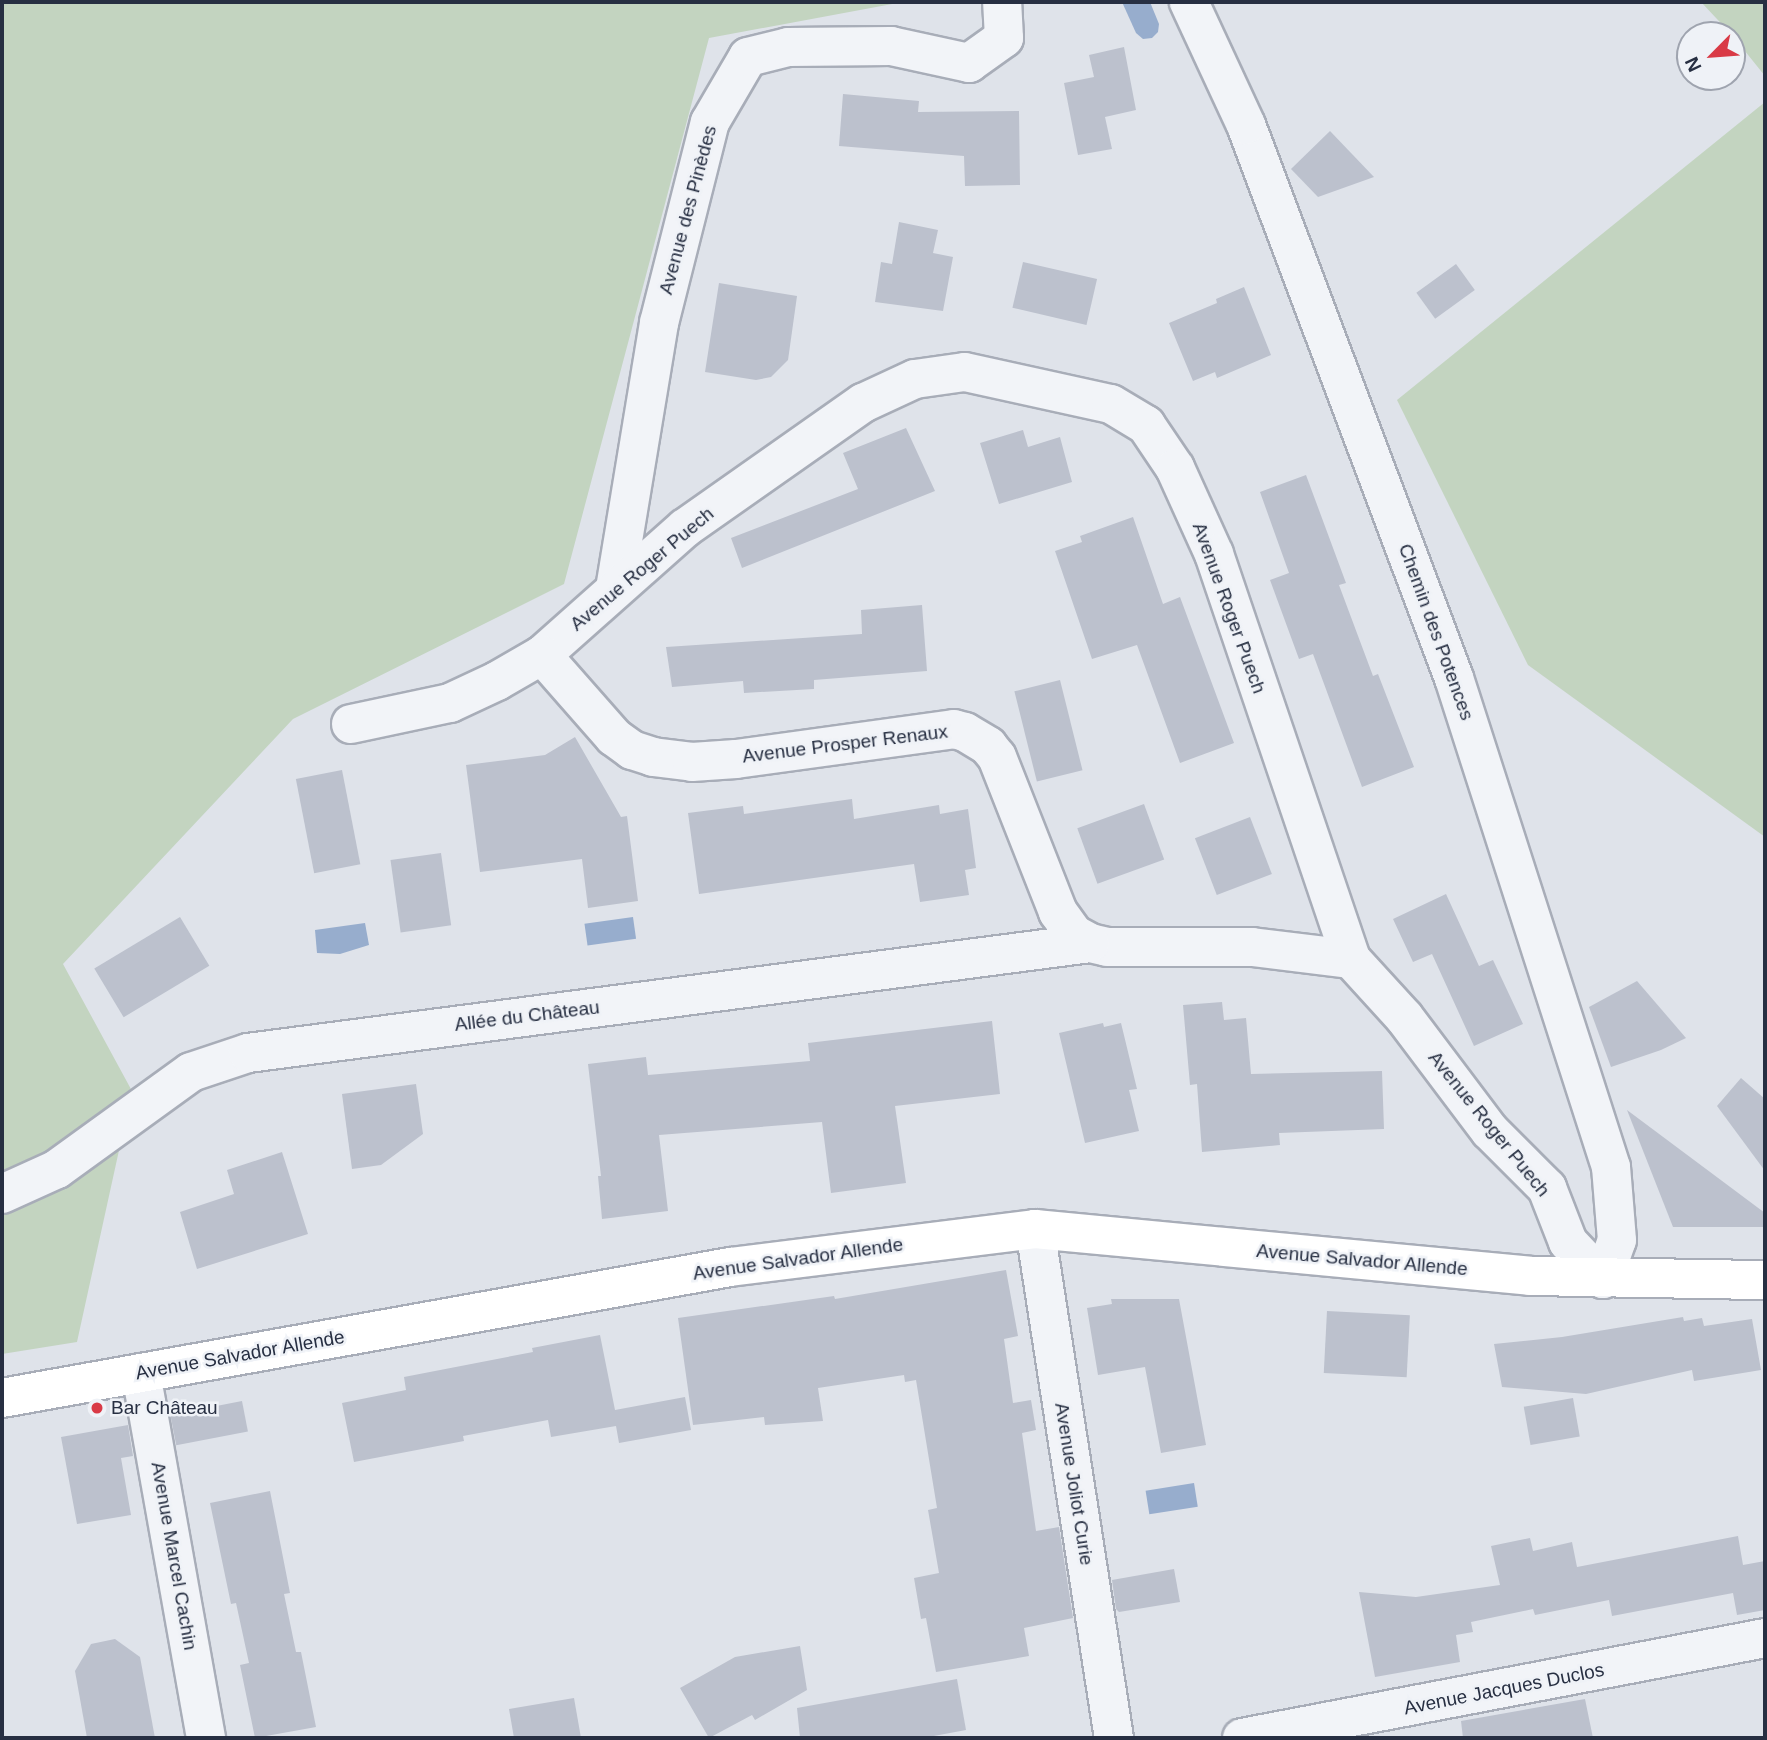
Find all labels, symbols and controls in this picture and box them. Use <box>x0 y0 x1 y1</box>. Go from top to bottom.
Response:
north arrow <box>1676 21 1746 91</box>
text: N <box>1681 54 1706 75</box>
street label: Avenue des Pinèdes <box>654 123 722 297</box>
street label: Avenue Roger Puech <box>566 502 718 636</box>
street label: Avenue Roger Puech <box>1187 519 1271 697</box>
street label: Chemin des Potences <box>1394 541 1478 723</box>
street label: Avenue Prosper Renaux <box>741 720 949 768</box>
street label: Allée du Château <box>453 996 601 1036</box>
street label: Avenue Roger Puech <box>1423 1047 1555 1201</box>
street label: Avenue Salvador Allende <box>691 1233 905 1285</box>
street label: Avenue Salvador Allende <box>1255 1239 1469 1281</box>
street label: Avenue Salvador Allende <box>133 1325 347 1385</box>
place label: Bar Château <box>111 1397 218 1419</box>
marker: Bar Château <box>89 1400 105 1416</box>
street label: Avenue Joliot Curie <box>1050 1401 1098 1567</box>
street label: Avenue Marcel Cachin <box>146 1460 202 1652</box>
street label: Avenue Jacques Duclos <box>1402 1658 1606 1720</box>

